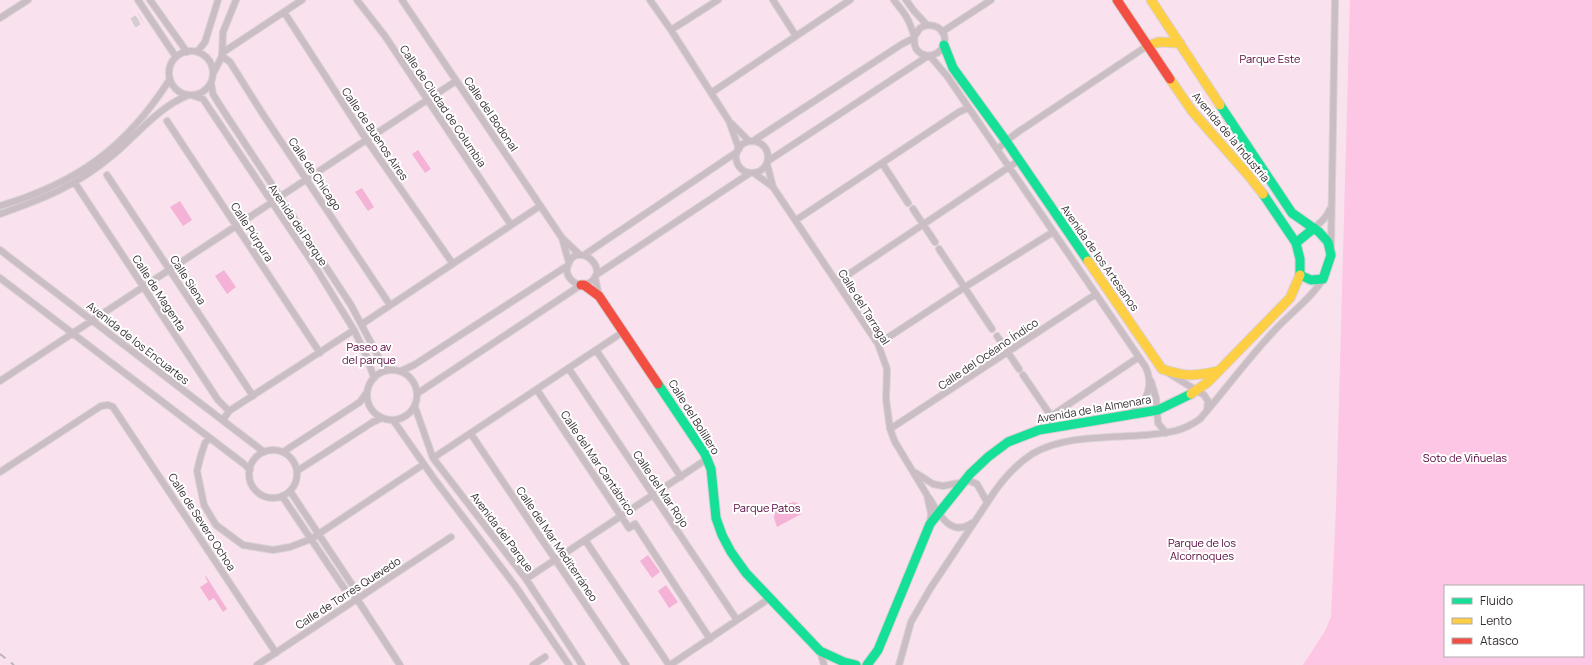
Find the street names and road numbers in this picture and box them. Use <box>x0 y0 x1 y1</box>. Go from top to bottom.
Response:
street label: Calle de Ciudad de Columbia <box>397 42 490 170</box>
street label: Calle del Bodonal <box>461 73 522 154</box>
street label: Calle de Buenos Aires <box>339 84 412 183</box>
street label: Avenida de la Industria <box>1189 89 1273 185</box>
street label: Calle de Chicago <box>285 134 346 214</box>
street label: Avenida del Parque <box>265 181 332 269</box>
street label: Calle Púrpura <box>228 199 277 264</box>
street label: Avenida de los Artesanos <box>1058 202 1143 314</box>
street label: Calle de Magenta <box>129 252 190 334</box>
street label: Calle Siena <box>167 252 210 307</box>
street label: Calle del Tarragal <box>835 266 894 347</box>
street label: Avenida de los Encuartes <box>84 298 193 387</box>
street label: Calle del Océano Índico <box>935 314 1041 393</box>
street label: Calle del Bolillero <box>665 376 724 457</box>
street label: Avenida de la Almenara <box>1036 391 1152 426</box>
street label: Calle del Mar Cantábrico <box>558 407 639 519</box>
street label: Calle del Mar Rojo <box>630 447 693 530</box>
street label: Calle de Severo Ochoa <box>165 470 240 573</box>
street label: Calle del Mar Mediterráneo <box>513 483 602 605</box>
street label: Avenida del Parque <box>468 489 538 575</box>
street label: Calle de Torres Quevedo <box>292 553 404 632</box>

